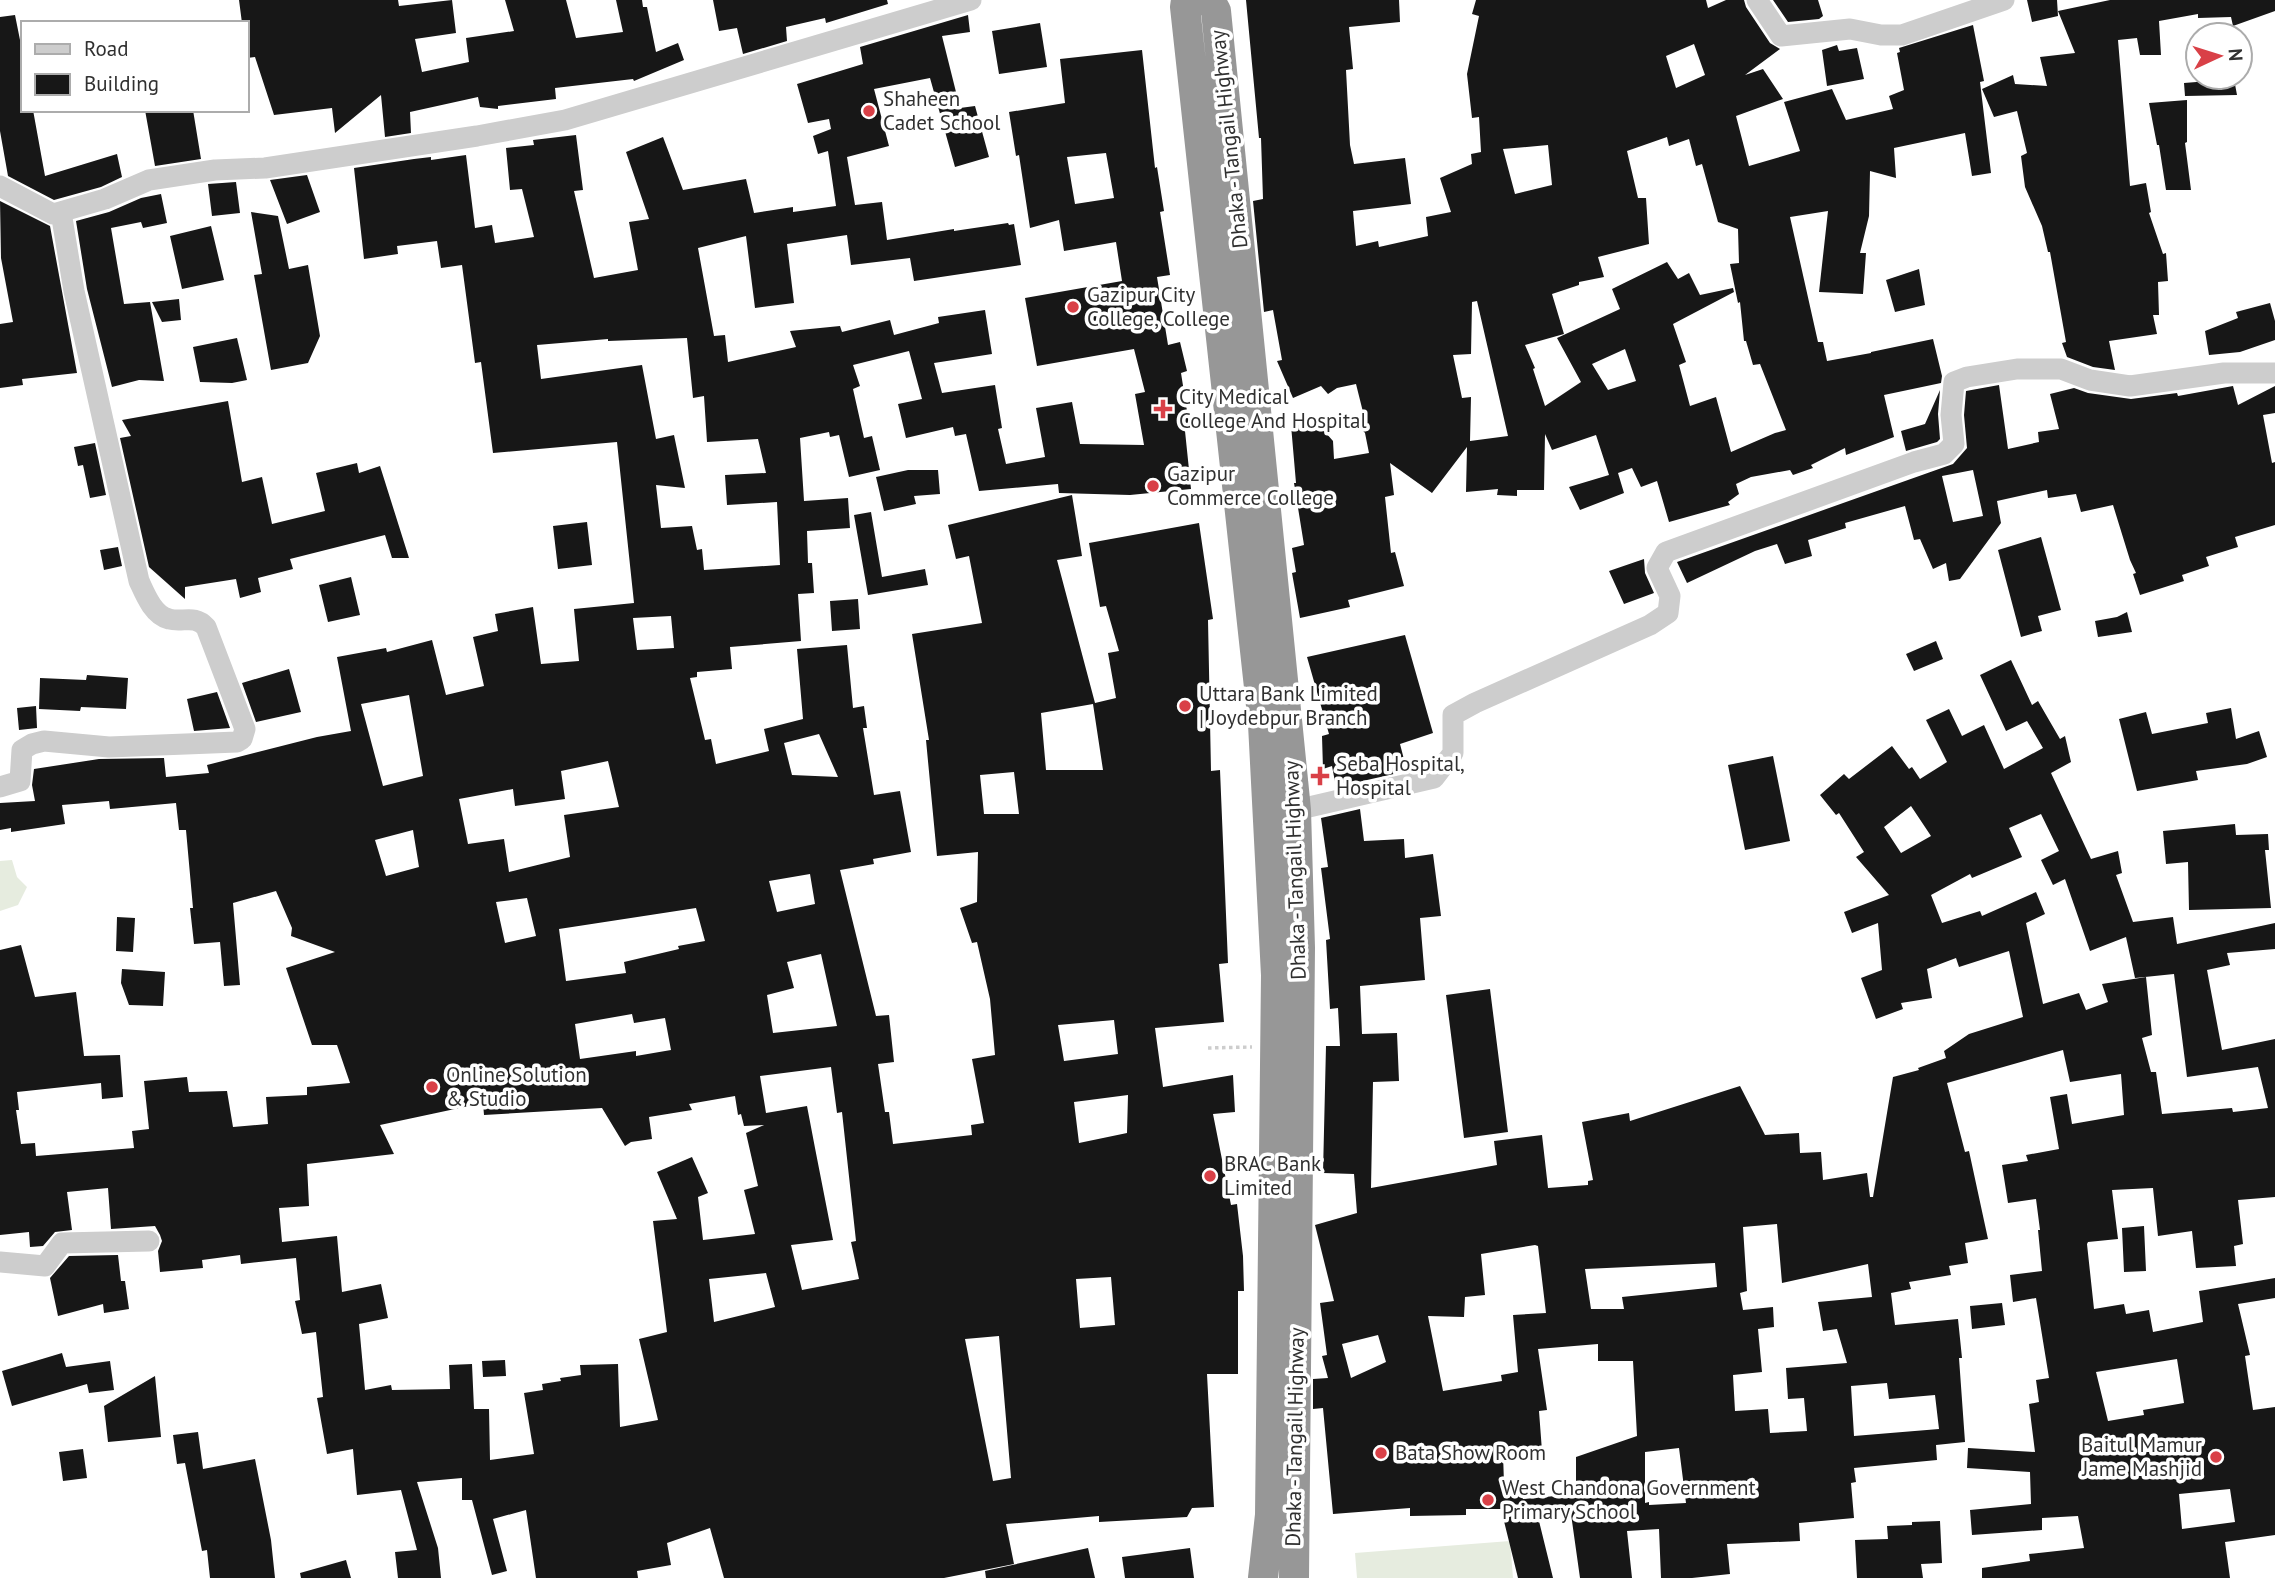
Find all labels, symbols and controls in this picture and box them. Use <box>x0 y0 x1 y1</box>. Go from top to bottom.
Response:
legend <box>21 21 248 112</box>
north arrow <box>2184 21 2254 91</box>
street label: Dhaka - Tangail Highway <box>1204 28 1253 250</box>
text: Road <box>84 35 128 62</box>
text: N <box>2224 48 2248 62</box>
text: Building <box>84 70 159 97</box>
place label: Shaheen Cadet School <box>883 85 1001 136</box>
marker: Shaheen Cadet School <box>861 103 877 119</box>
place label: Gazipur City College, College <box>1087 281 1230 332</box>
marker: Gazipur City College, College <box>1065 299 1081 315</box>
place label: City Medical College And Hospital <box>1179 383 1367 434</box>
marker: City Medical College And Hospital <box>1153 399 1173 419</box>
place label: Gazipur Commerce College <box>1167 460 1334 511</box>
marker: Gazipur Commerce College <box>1145 478 1161 494</box>
place label: Uttara Bank Limited | Joydebpur Branch <box>1199 680 1378 731</box>
marker: Uttara Bank Limited | Joydebpur Branch <box>1177 698 1193 714</box>
place label: Seba Hospital, Hospital <box>1336 750 1465 801</box>
street label: Dhaka - Tangail Highway <box>1277 760 1312 980</box>
marker: Seba Hospital, Hospital <box>1310 766 1330 786</box>
place label: Online Solution & Studio <box>446 1061 587 1112</box>
marker: Online Solution & Studio <box>424 1079 440 1095</box>
place label: BRAC Bank Limited <box>1224 1150 1321 1201</box>
marker: BRAC Bank Limited <box>1202 1168 1218 1184</box>
street label: Dhaka - Tangail Highway <box>1279 1327 1310 1547</box>
place label: Baitul Mamur Jame Mashjid <box>2081 1431 2202 1482</box>
place label: Bata Show Room <box>1395 1439 1546 1466</box>
marker: Bata Show Room <box>1373 1445 1389 1461</box>
marker: Baitul Mamur Jame Mashjid <box>2208 1449 2224 1465</box>
place label: West Chandona Government Primary School <box>1502 1474 1756 1525</box>
marker: West Chandona Government Primary School <box>1480 1492 1496 1508</box>

